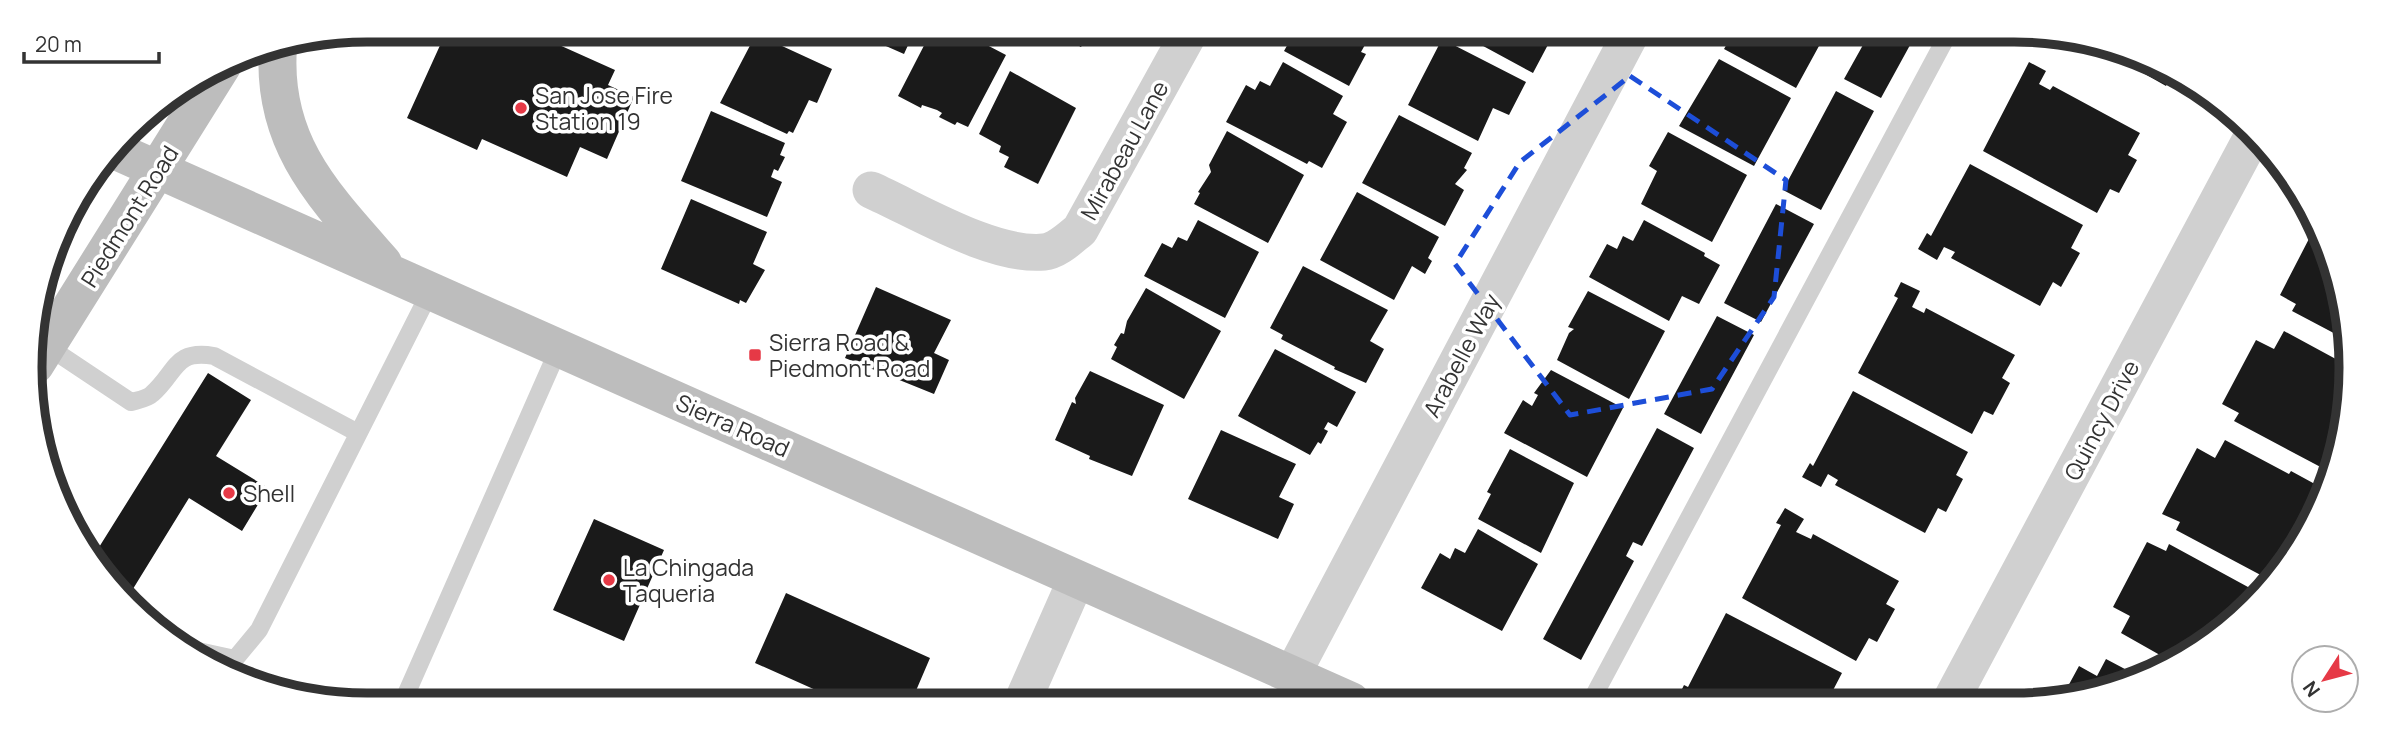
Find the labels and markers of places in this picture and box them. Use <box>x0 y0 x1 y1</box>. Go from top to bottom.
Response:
place label: San Jose Fire Station 19 <box>535 79 673 137</box>
marker: San Jose Fire Station 19 <box>513 100 529 116</box>
place label: Sierra Road & Piedmont Road <box>769 326 930 384</box>
marker: Sierra Road & Piedmont Road <box>747 347 763 363</box>
place label: Shell <box>243 477 295 509</box>
marker: Shell <box>221 485 237 501</box>
place label: La Chingada Taqueria <box>623 551 754 609</box>
marker: La Chingada Taqueria <box>601 572 617 588</box>

